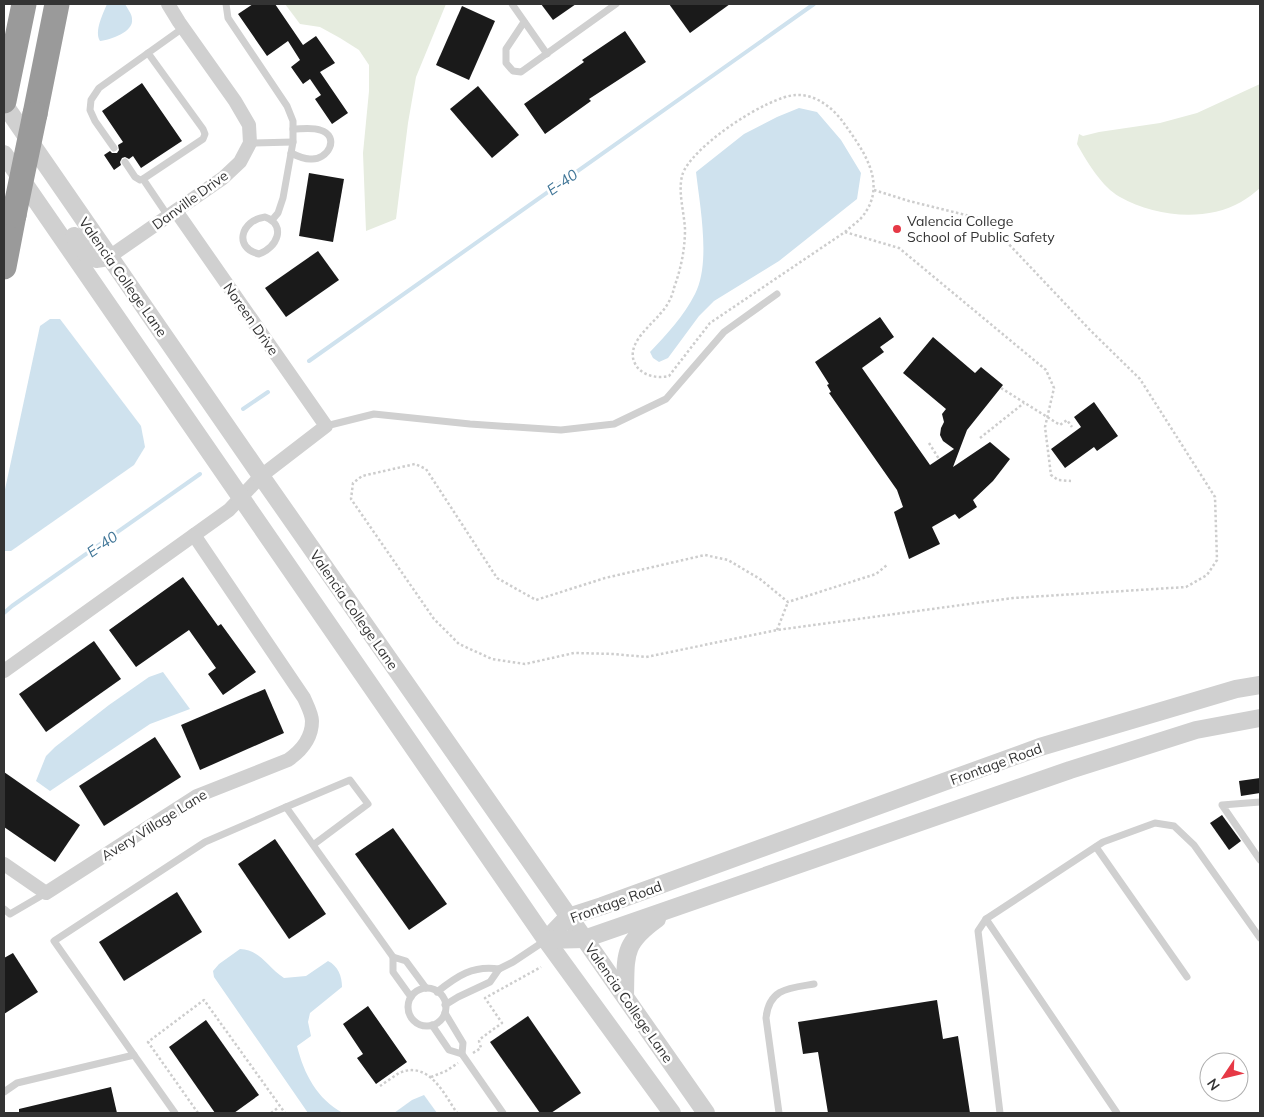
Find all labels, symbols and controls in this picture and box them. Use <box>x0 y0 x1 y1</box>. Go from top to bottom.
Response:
water label: E-40 <box>543 165 581 199</box>
street label: Danville Drive <box>149 166 231 234</box>
place label: Valencia College School of Public Safety <box>907 212 1055 246</box>
street label: Valencia College Lane <box>75 214 171 340</box>
marker: Valencia College School of Public Safety <box>891 223 903 235</box>
street label: Noreen Drive <box>219 279 283 359</box>
water label: E-40 <box>83 527 121 561</box>
street label: Valencia College Lane <box>306 547 402 673</box>
street label: Frontage Road <box>948 739 1044 789</box>
street label: Avery Village Lane <box>98 785 210 865</box>
street label: Frontage Road <box>568 877 664 927</box>
street label: Valencia College Lane <box>581 940 677 1066</box>
north arrow <box>1199 1052 1249 1102</box>
text: N <box>1203 1075 1224 1094</box>

